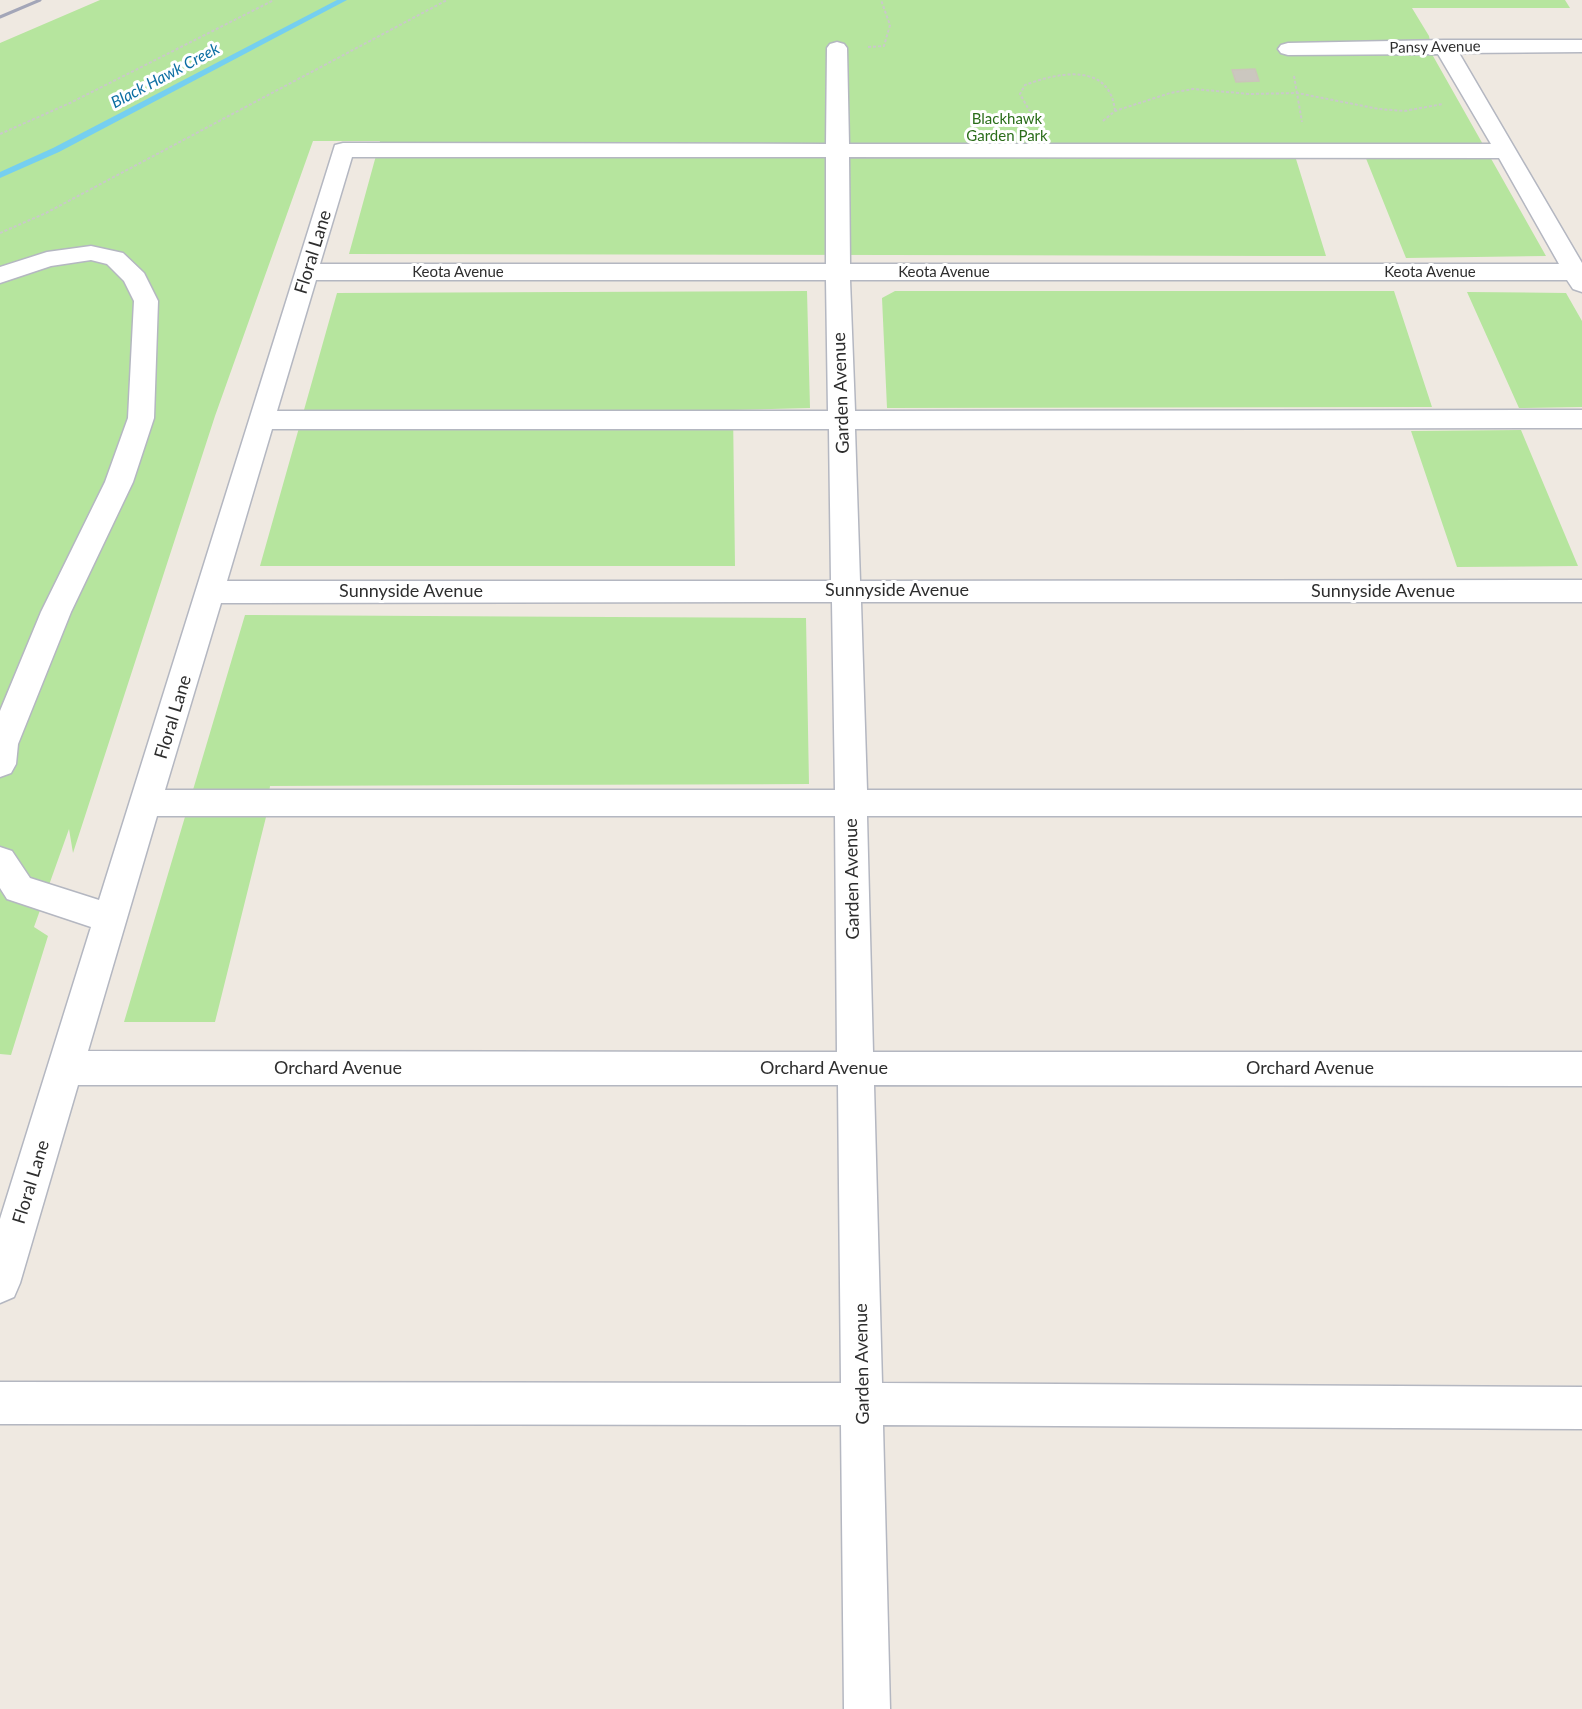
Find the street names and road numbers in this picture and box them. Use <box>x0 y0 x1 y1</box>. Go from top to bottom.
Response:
street label: Pansy Avenue <box>1389 36 1481 56</box>
street label: Floral Lane <box>289 207 335 296</box>
street label: Keota Avenue <box>412 262 504 280</box>
street label: Keota Avenue <box>898 262 990 280</box>
street label: Keota Avenue <box>1384 262 1476 280</box>
street label: Garden Avenue <box>827 332 853 454</box>
street label: Sunnyside Avenue <box>825 578 969 600</box>
street label: Sunnyside Avenue <box>339 579 483 601</box>
street label: Sunnyside Avenue <box>1311 579 1455 601</box>
street label: Floral Lane <box>149 672 195 761</box>
street label: Garden Avenue <box>839 818 863 940</box>
street label: Orchard Avenue <box>274 1056 402 1078</box>
street label: Orchard Avenue <box>760 1056 888 1078</box>
street label: Orchard Avenue <box>1246 1056 1374 1078</box>
street label: Floral Lane <box>7 1137 53 1226</box>
street label: Garden Avenue <box>849 1303 873 1425</box>

